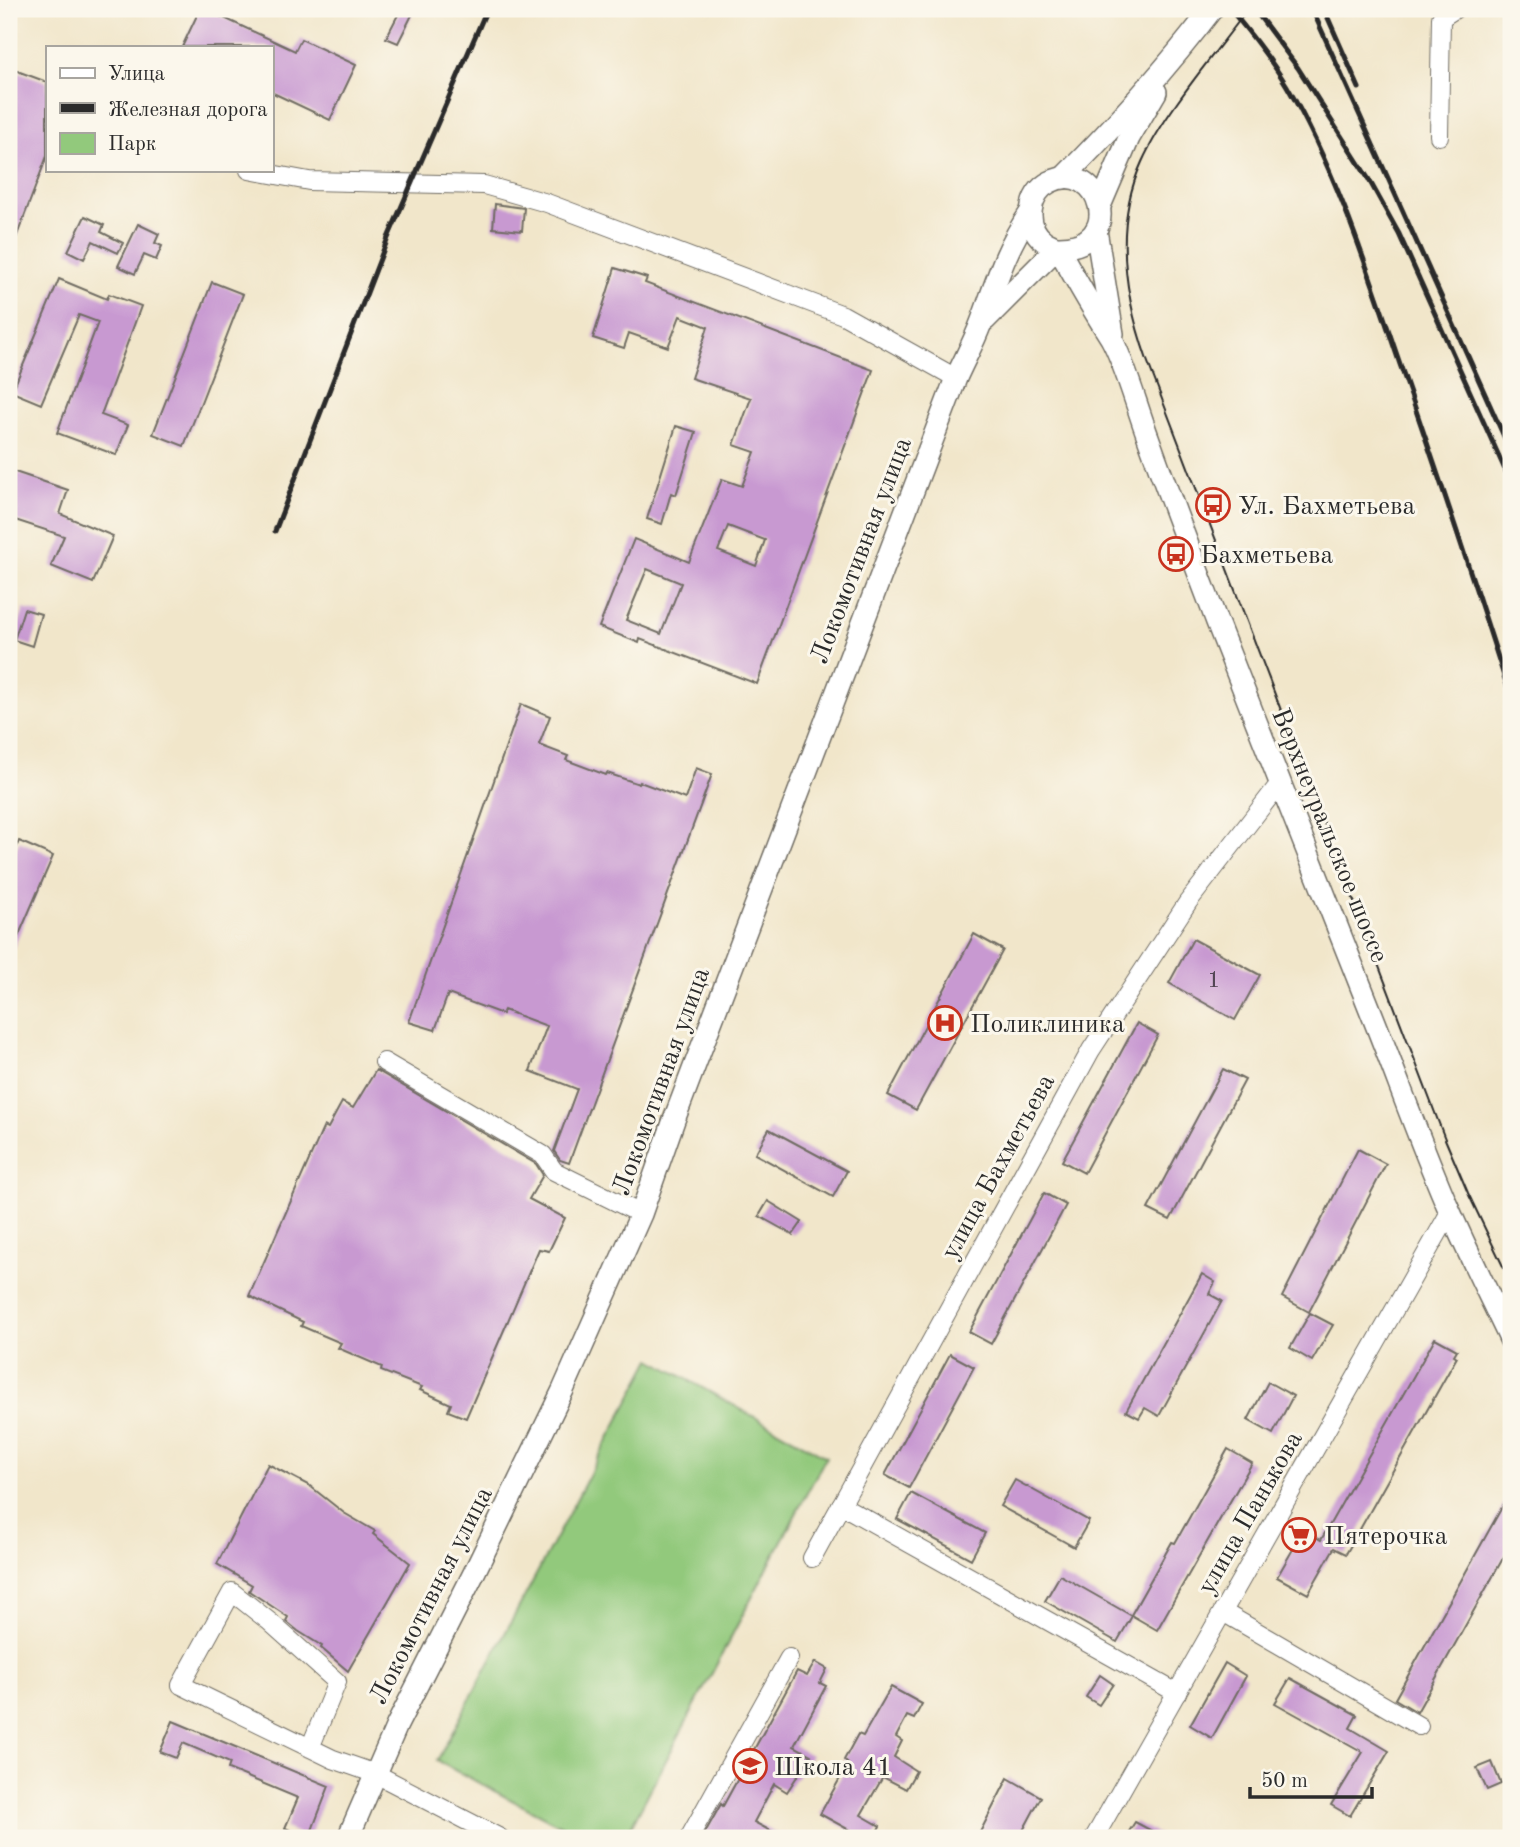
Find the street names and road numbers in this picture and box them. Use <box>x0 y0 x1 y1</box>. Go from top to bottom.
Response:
street label: Локомотивная улица <box>807 434 917 667</box>
street label: Верхнеуральское шоссе <box>1266 705 1392 967</box>
street label: Локомотивная улица <box>609 964 715 1199</box>
street label: улица Бахметьева <box>937 1070 1060 1264</box>
street label: улица Панькова <box>1194 1427 1308 1599</box>
street label: Локомотивная улица <box>366 1483 498 1709</box>

